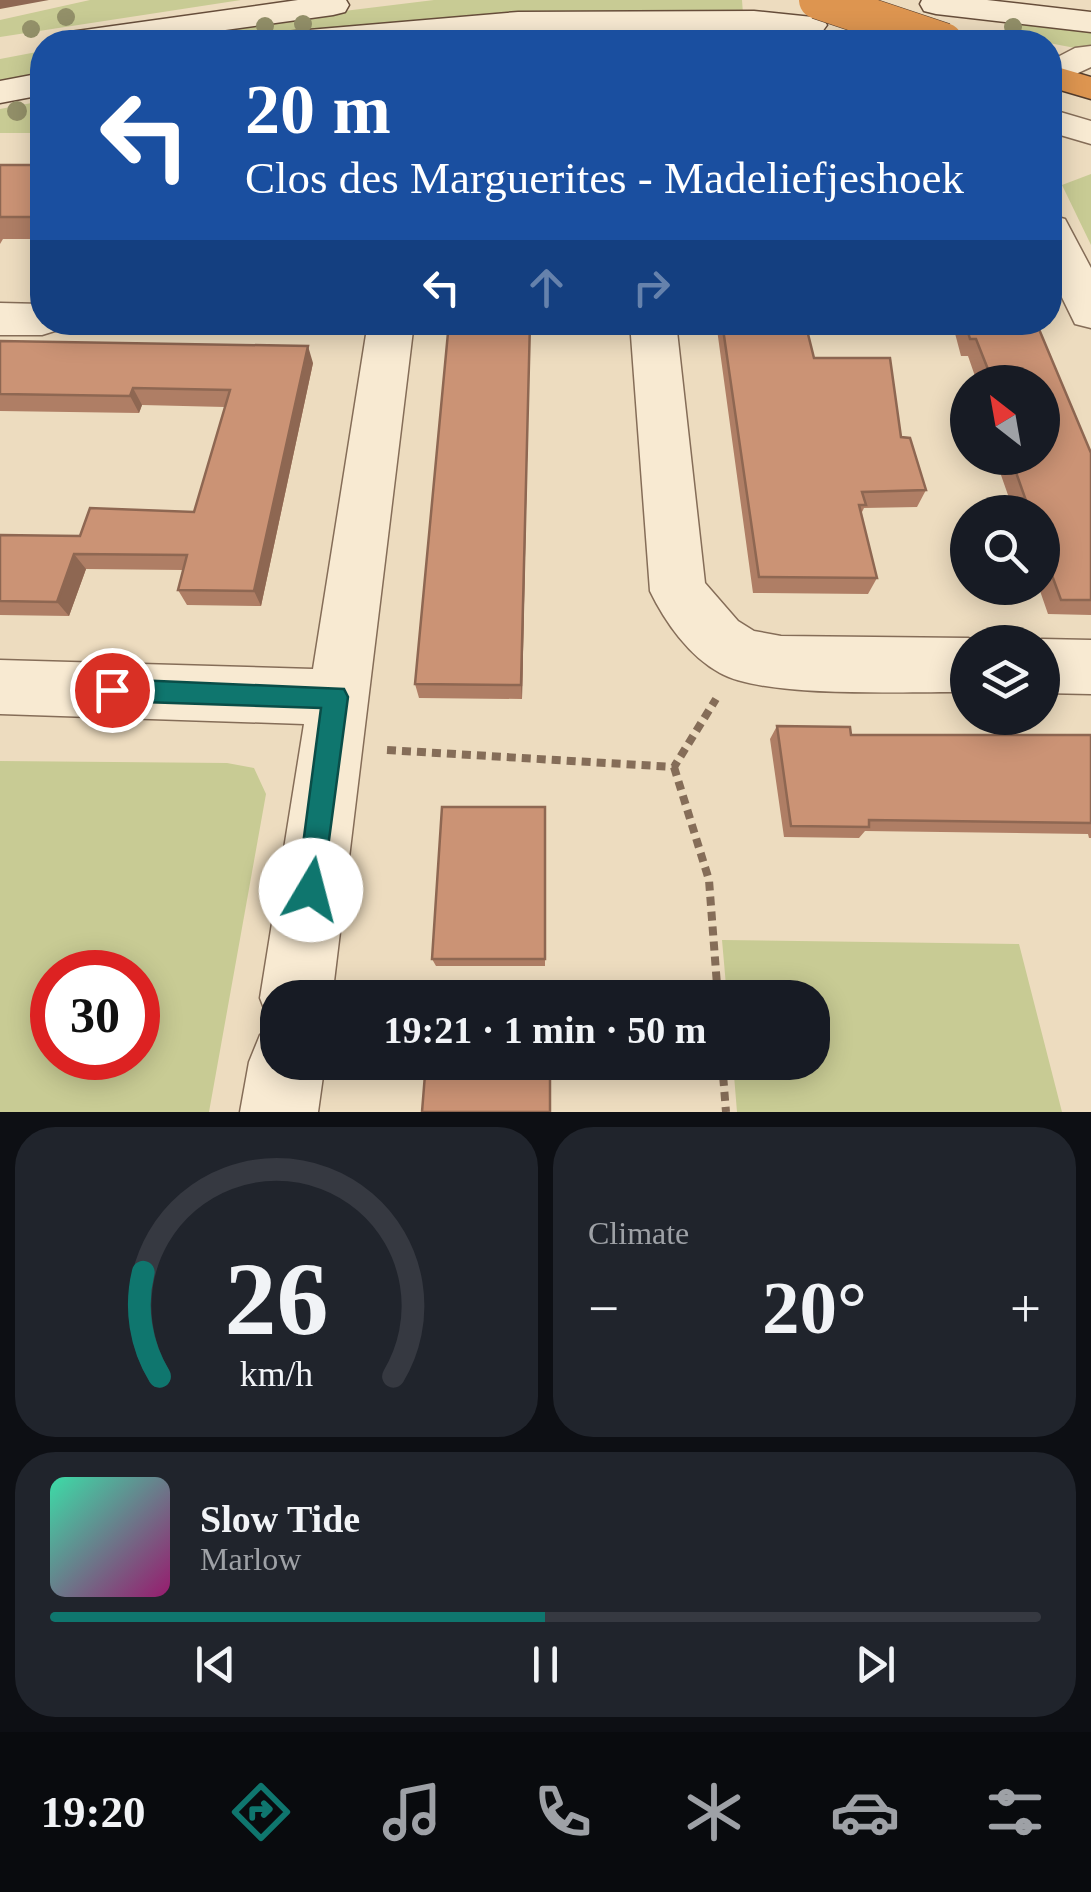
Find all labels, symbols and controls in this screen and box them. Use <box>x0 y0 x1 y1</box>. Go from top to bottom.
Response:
icon: left <box>80 70 210 200</box>
text: 20 m <box>245 71 391 148</box>
text: Clos des Marguerites - Madeliefjeshoek <box>245 153 964 203</box>
icon: left <box>414 260 469 315</box>
icon: ahead <box>519 260 574 315</box>
icon: right <box>624 260 679 315</box>
north arrow <box>950 365 1060 475</box>
map controls <box>950 365 1060 735</box>
button: search <box>950 495 1060 605</box>
button: layers <box>950 625 1060 735</box>
pin <box>70 648 155 733</box>
icon: arrive <box>85 663 140 718</box>
position arrow <box>259 838 363 942</box>
speed limit sign: 30 <box>30 950 160 1080</box>
text: 19:21 · 1 min · 50 m <box>384 1009 707 1051</box>
text: Climate <box>588 1215 689 1251</box>
text: 26 <box>225 1241 329 1356</box>
text: 20° <box>762 1266 867 1349</box>
text: − <box>588 1278 619 1339</box>
text: + <box>1010 1278 1041 1339</box>
text: km/h <box>240 1354 313 1394</box>
text: Slow Tide <box>200 1498 360 1540</box>
text: Marlow <box>200 1541 301 1577</box>
icon: previous <box>188 1637 243 1692</box>
icon: pause <box>518 1637 573 1692</box>
icon: next <box>848 1637 903 1692</box>
icon: directions <box>226 1777 296 1847</box>
icon: music <box>377 1777 447 1847</box>
icon: phone <box>528 1777 598 1847</box>
icon: climate <box>679 1777 749 1847</box>
icon: car <box>830 1777 900 1847</box>
icon: filters <box>980 1777 1050 1847</box>
text: 19:20 <box>40 1787 145 1837</box>

